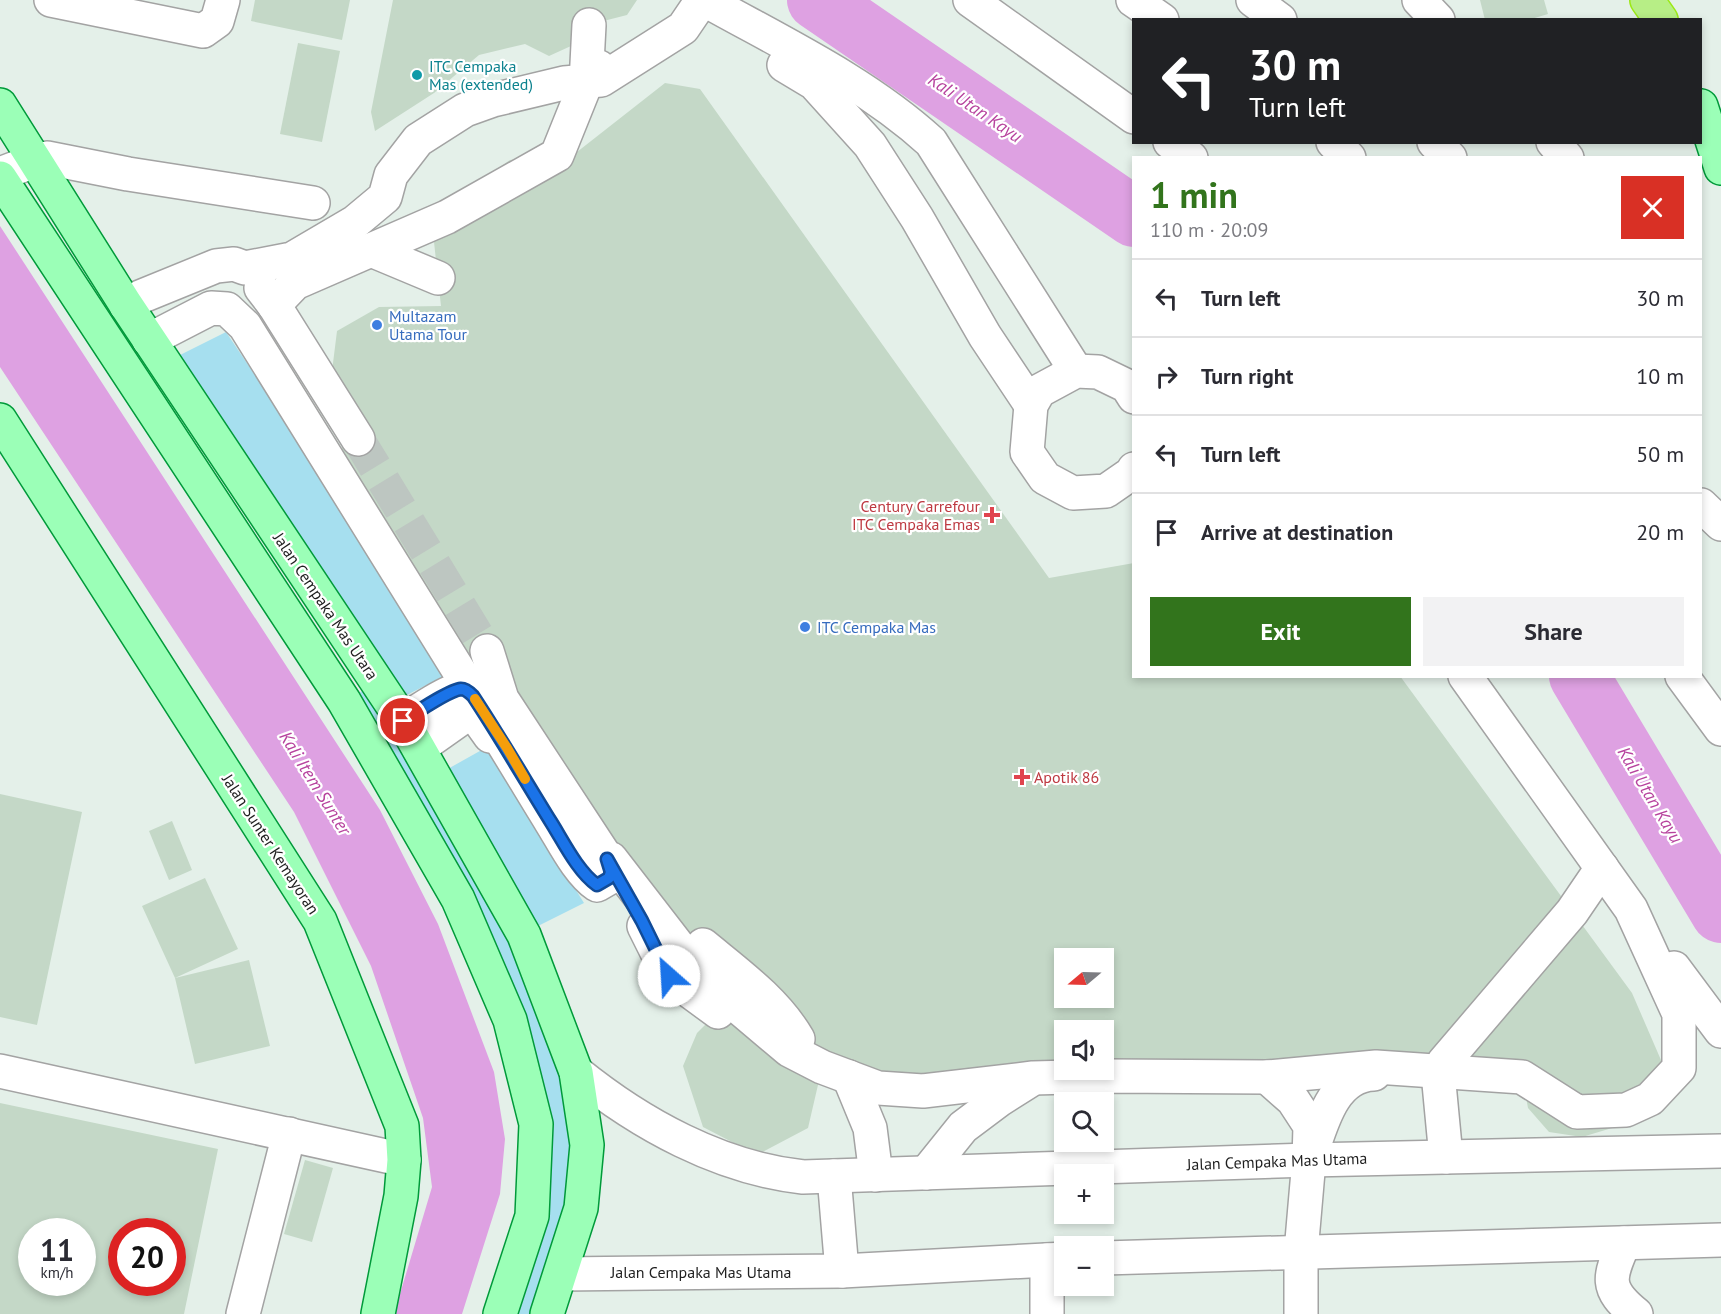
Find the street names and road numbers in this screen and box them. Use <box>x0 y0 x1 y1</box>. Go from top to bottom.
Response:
street label: Jalan Cempaka Mas Utara <box>269 528 383 683</box>
street label: Jalan Sunter Kemayoran <box>218 769 324 918</box>
street label: Jalan Cempaka Mas Utama <box>1185 1148 1368 1174</box>
street label: Jalan Cempaka Mas Utama <box>610 1262 791 1282</box>

